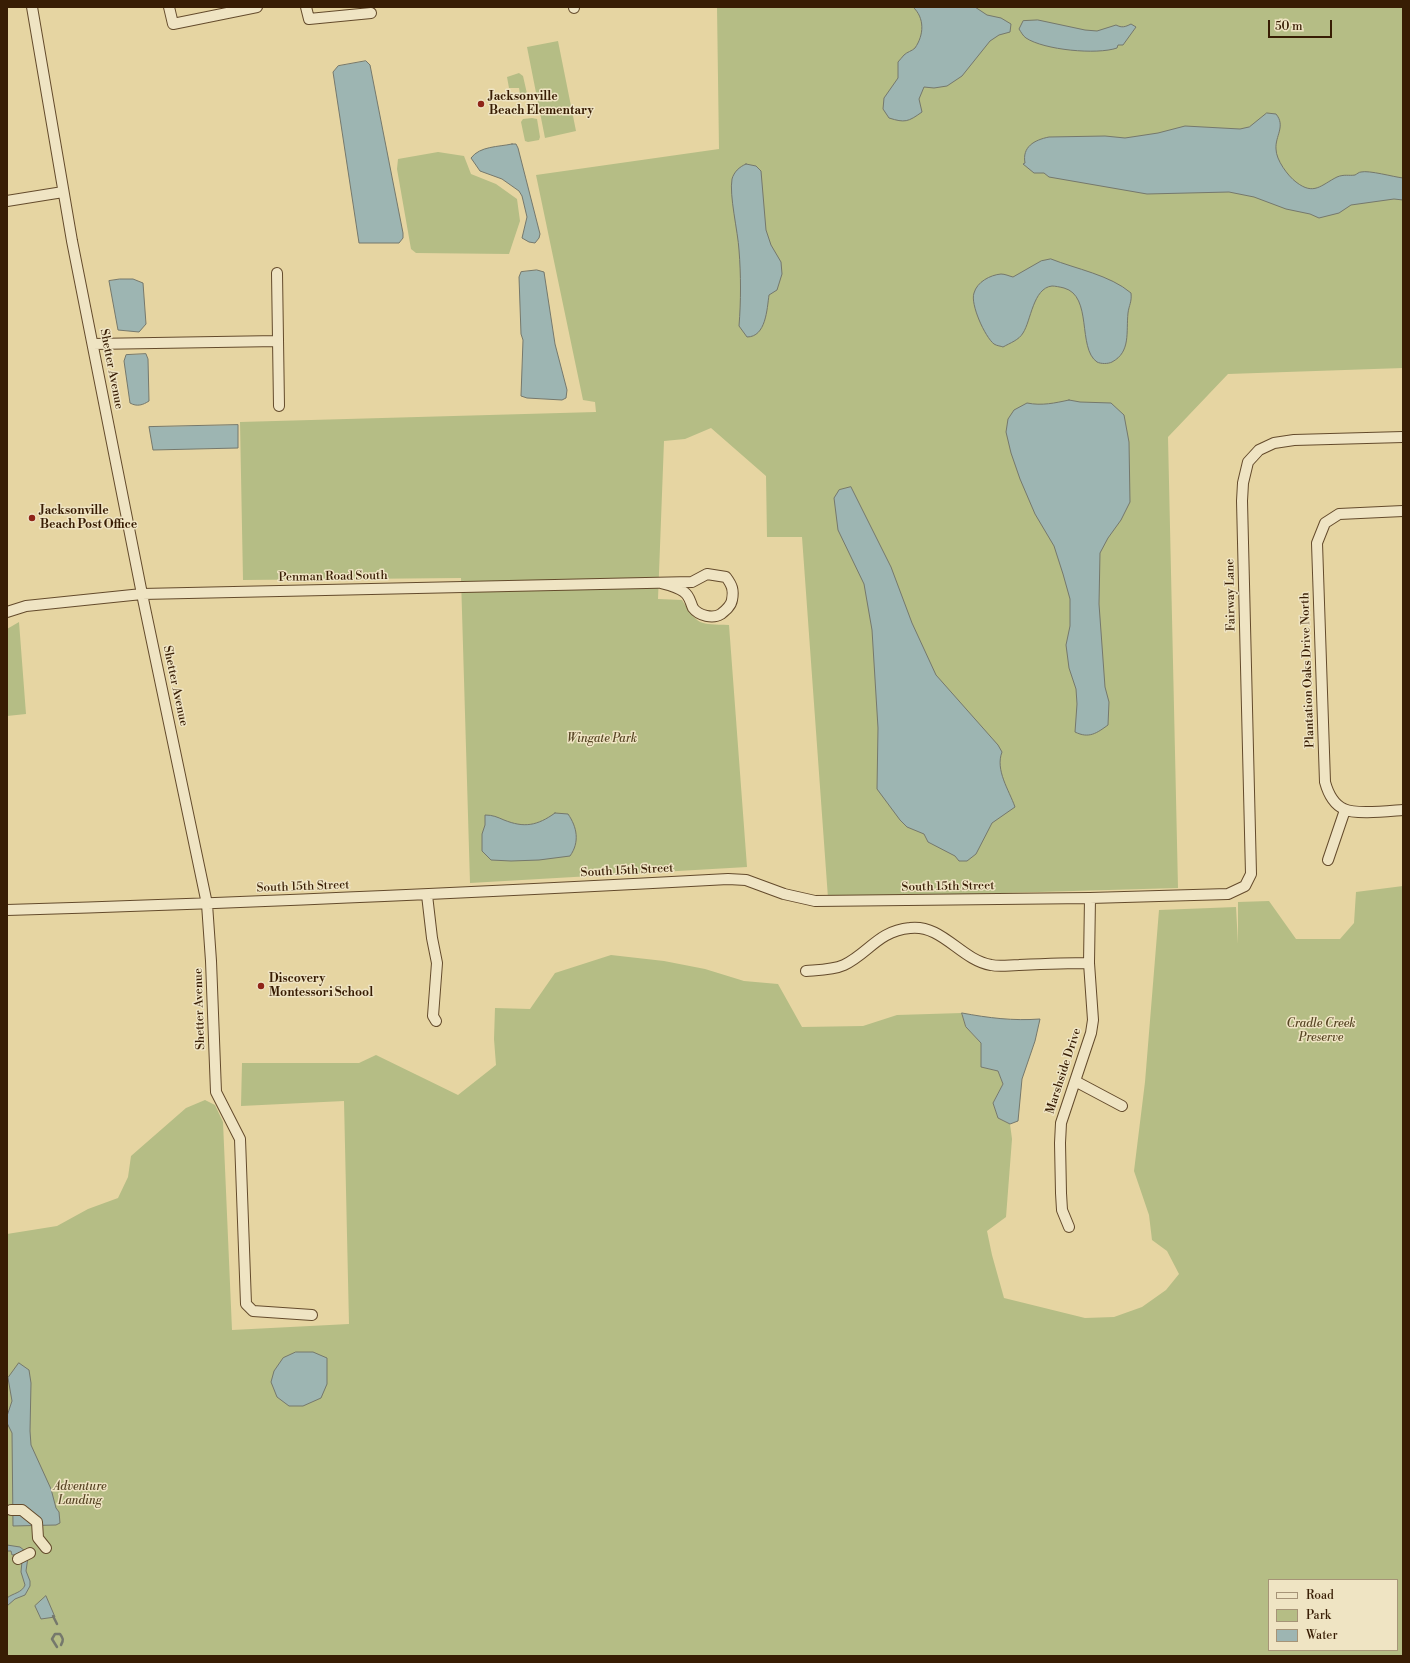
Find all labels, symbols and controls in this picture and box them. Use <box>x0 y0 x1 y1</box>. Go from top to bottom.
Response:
scale bar <box>1270 12 1334 38</box>
text: 50 m <box>1275 19 1303 34</box>
place label: Jacksonville Beach Elementary <box>489 90 593 118</box>
marker: Jacksonville Beach Elementary <box>476 99 486 109</box>
street label: Shetter Avenue <box>96 327 126 411</box>
place label: Jacksonville Beach Post Office <box>40 504 137 532</box>
marker: Jacksonville Beach Post Office <box>27 513 37 523</box>
street label: Fairway Lane <box>1223 559 1239 631</box>
street label: Penman Road South <box>278 569 388 585</box>
street label: Plantation Oaks Drive North <box>1298 592 1318 748</box>
street label: Shetter Avenue <box>159 645 191 727</box>
park label: Wingate Park <box>567 732 637 746</box>
street label: South 15th Street <box>580 861 674 881</box>
street label: South 15th Street <box>256 878 350 896</box>
street label: South 15th Street <box>901 879 995 895</box>
street label: Shetter Avenue <box>191 968 209 1050</box>
place label: Discovery Montessori School <box>269 972 373 1000</box>
marker: Discovery Montessori School <box>256 981 266 991</box>
park label: Cradle Creek Preserve <box>1287 1017 1355 1045</box>
street label: Marshside Drive <box>1043 1026 1085 1116</box>
park label: Adventure Landing <box>53 1480 107 1508</box>
legend <box>1268 1579 1398 1651</box>
text: Road <box>1306 1588 1334 1603</box>
text: Park <box>1306 1608 1331 1623</box>
text: Water <box>1306 1628 1338 1643</box>

